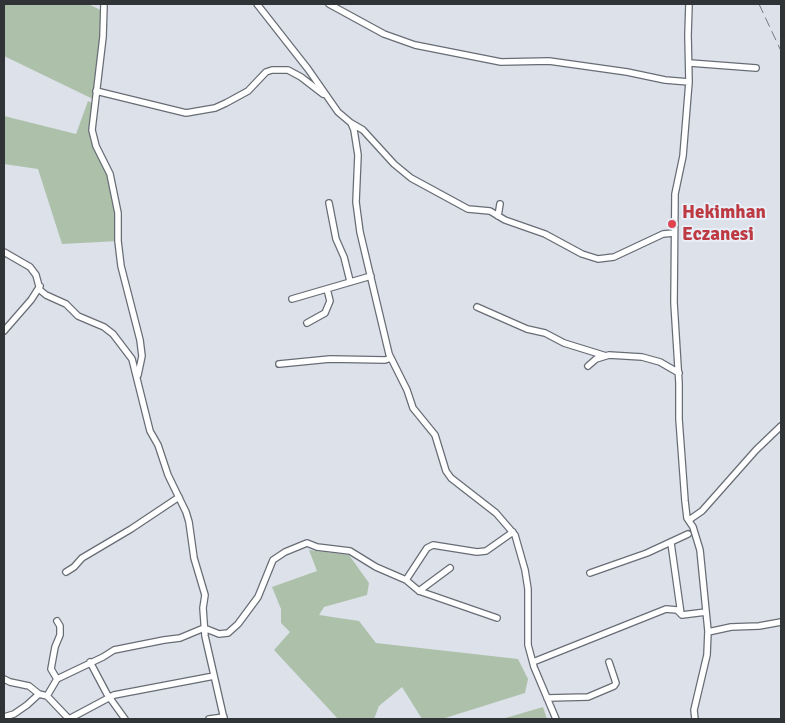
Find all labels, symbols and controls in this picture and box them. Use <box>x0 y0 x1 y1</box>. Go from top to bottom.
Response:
place label: Hekimhan Eczanesi <box>682 202 766 246</box>
marker: Hekimhan Eczanesi <box>666 218 678 230</box>

